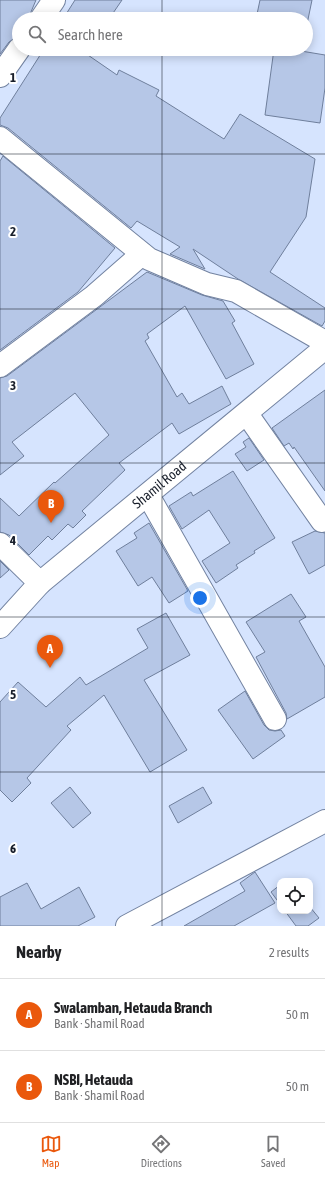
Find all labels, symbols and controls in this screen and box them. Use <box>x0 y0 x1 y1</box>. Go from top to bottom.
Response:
search box <box>12 12 313 56</box>
icon: search <box>26 23 48 45</box>
text: Search here <box>58 26 123 43</box>
text: 1 <box>10 70 16 85</box>
text: 2 <box>10 224 16 239</box>
text: 3 <box>10 378 16 393</box>
street label: Shamil Road <box>129 458 189 512</box>
pin: B <box>38 490 64 523</box>
text: 4 <box>9 533 16 548</box>
your location <box>190 588 210 608</box>
pin: A <box>37 635 63 668</box>
text: 5 <box>10 687 16 702</box>
text: 6 <box>10 841 16 856</box>
map controls <box>277 878 313 914</box>
button: locate <box>277 878 313 914</box>
text: Nearby <box>16 942 62 962</box>
text: 2 results <box>269 945 309 960</box>
text: Swalamban, Hetauda Branch <box>54 999 212 1016</box>
text: A <box>26 1007 32 1022</box>
text: 50 m <box>286 1007 309 1022</box>
text: Bank · Shamil Road <box>54 1016 145 1031</box>
text: NSBI, Hetauda <box>54 1071 133 1088</box>
text: B <box>26 1079 32 1094</box>
text: 50 m <box>286 1079 309 1094</box>
text: Bank · Shamil Road <box>54 1088 145 1103</box>
tab: Map <box>40 1133 62 1169</box>
tab: Directions <box>141 1133 182 1169</box>
tab: Saved <box>261 1133 285 1169</box>

